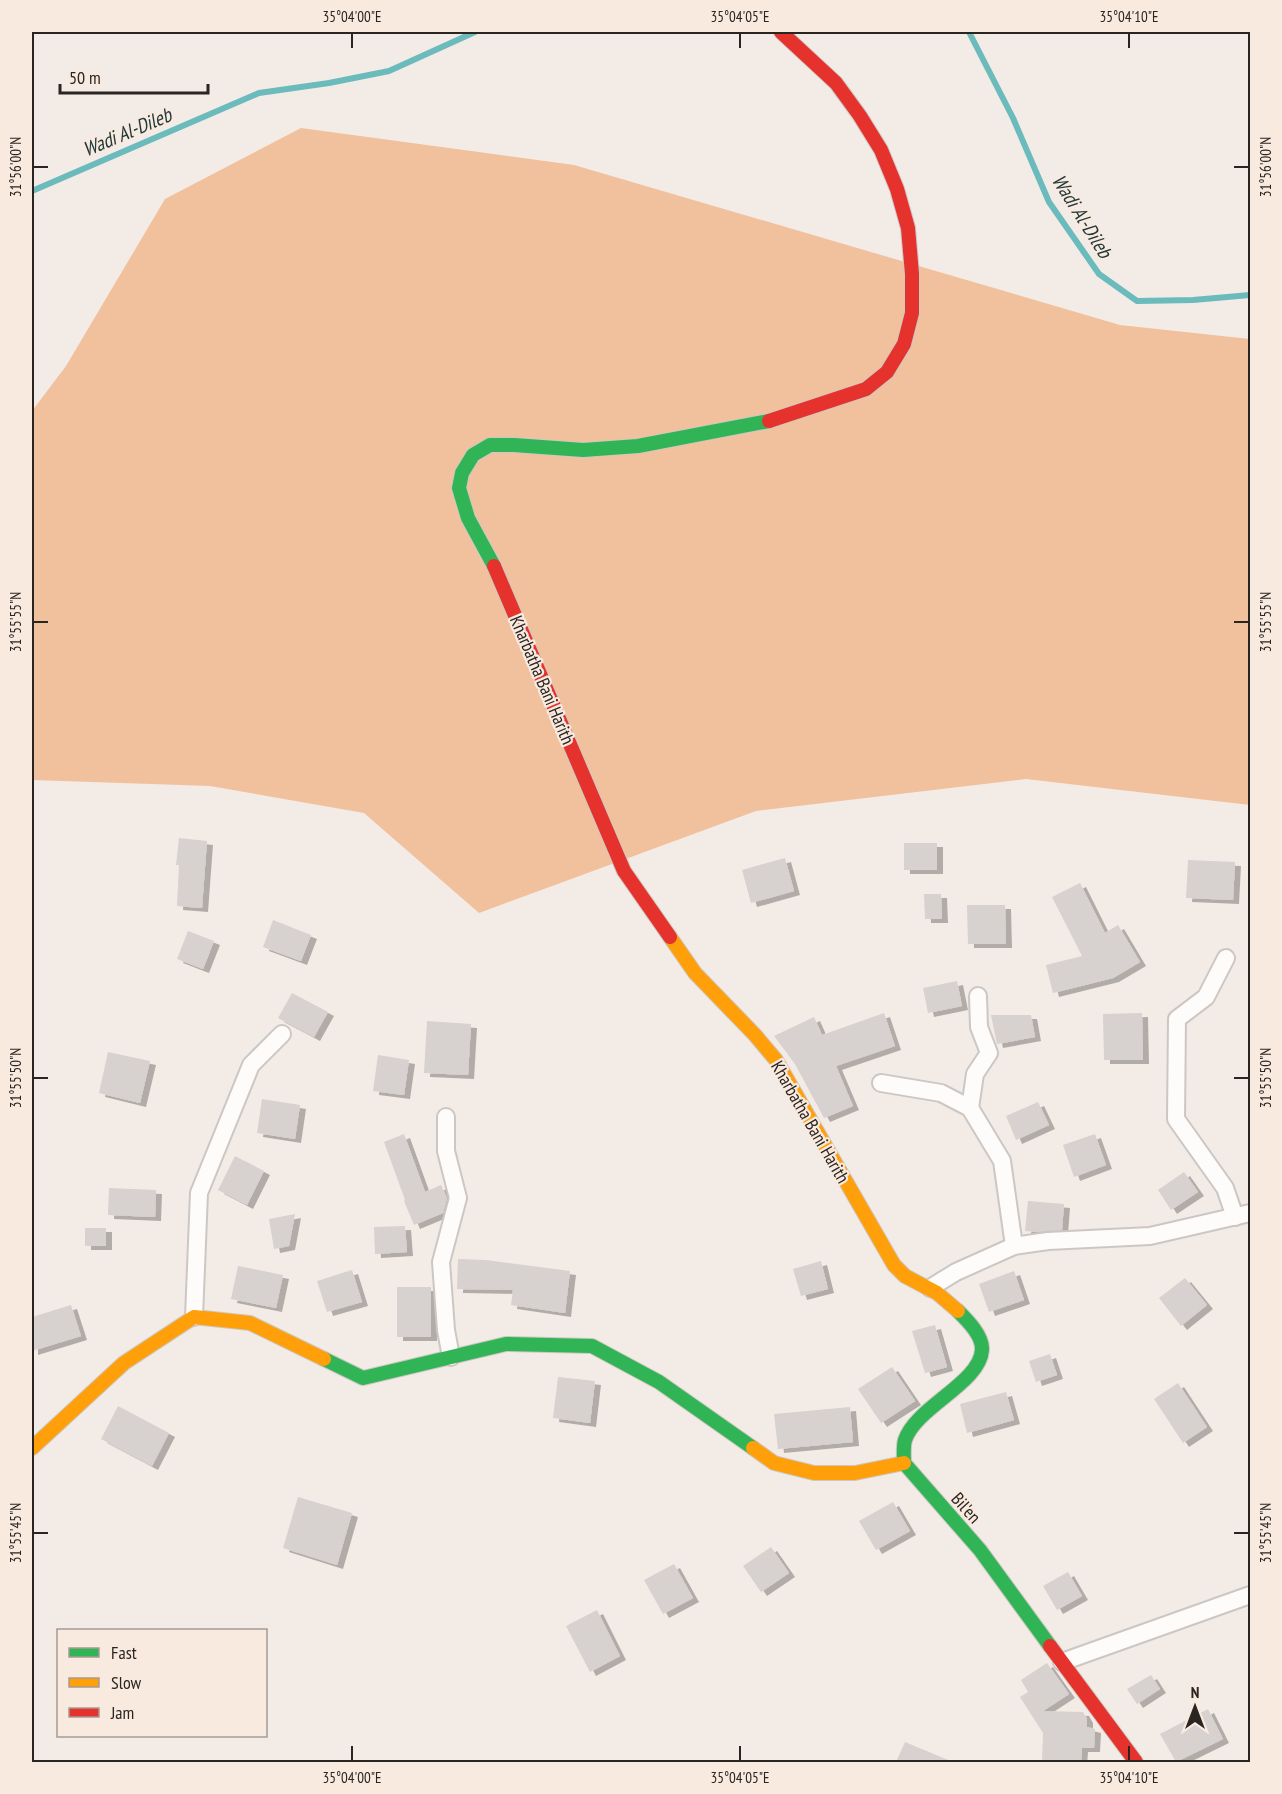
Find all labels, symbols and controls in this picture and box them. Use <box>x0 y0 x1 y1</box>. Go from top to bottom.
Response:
text: 35°04'00"E <box>322 7 382 26</box>
text: 35°04'05"E <box>710 7 770 26</box>
text: 35°04'10"E <box>1099 7 1159 26</box>
scale bar <box>60 57 208 95</box>
text: 50 m <box>69 66 101 89</box>
water label: Wadi Al-Dileb <box>79 101 176 162</box>
text: 31°56'00"N <box>6 137 25 197</box>
text: 31°56'00"N <box>1256 137 1275 197</box>
water label: Wadi Al-Dileb <box>1046 169 1119 264</box>
text: 31°55'55"N <box>6 592 25 652</box>
text: 31°55'55"N <box>1256 592 1275 652</box>
street label: Kharbatha Bani Harith <box>505 612 580 748</box>
text: 31°55'50"N <box>6 1048 25 1108</box>
text: 31°55'50"N <box>1256 1048 1275 1108</box>
street label: Kharbatha Bani Harith <box>766 1056 855 1187</box>
street label: Bil'en <box>947 1487 986 1528</box>
text: 31°55'45"N <box>6 1503 25 1563</box>
text: 31°55'45"N <box>1256 1503 1275 1563</box>
legend <box>57 1629 267 1737</box>
text: Fast <box>111 1641 137 1664</box>
text: Slow <box>111 1671 142 1694</box>
north arrow <box>1165 1677 1225 1737</box>
text: N <box>1191 1682 1199 1702</box>
text: Jam <box>110 1701 134 1724</box>
text: 35°04'00"E <box>322 1768 382 1787</box>
text: 35°04'05"E <box>710 1768 770 1787</box>
text: 35°04'10"E <box>1099 1768 1159 1787</box>

